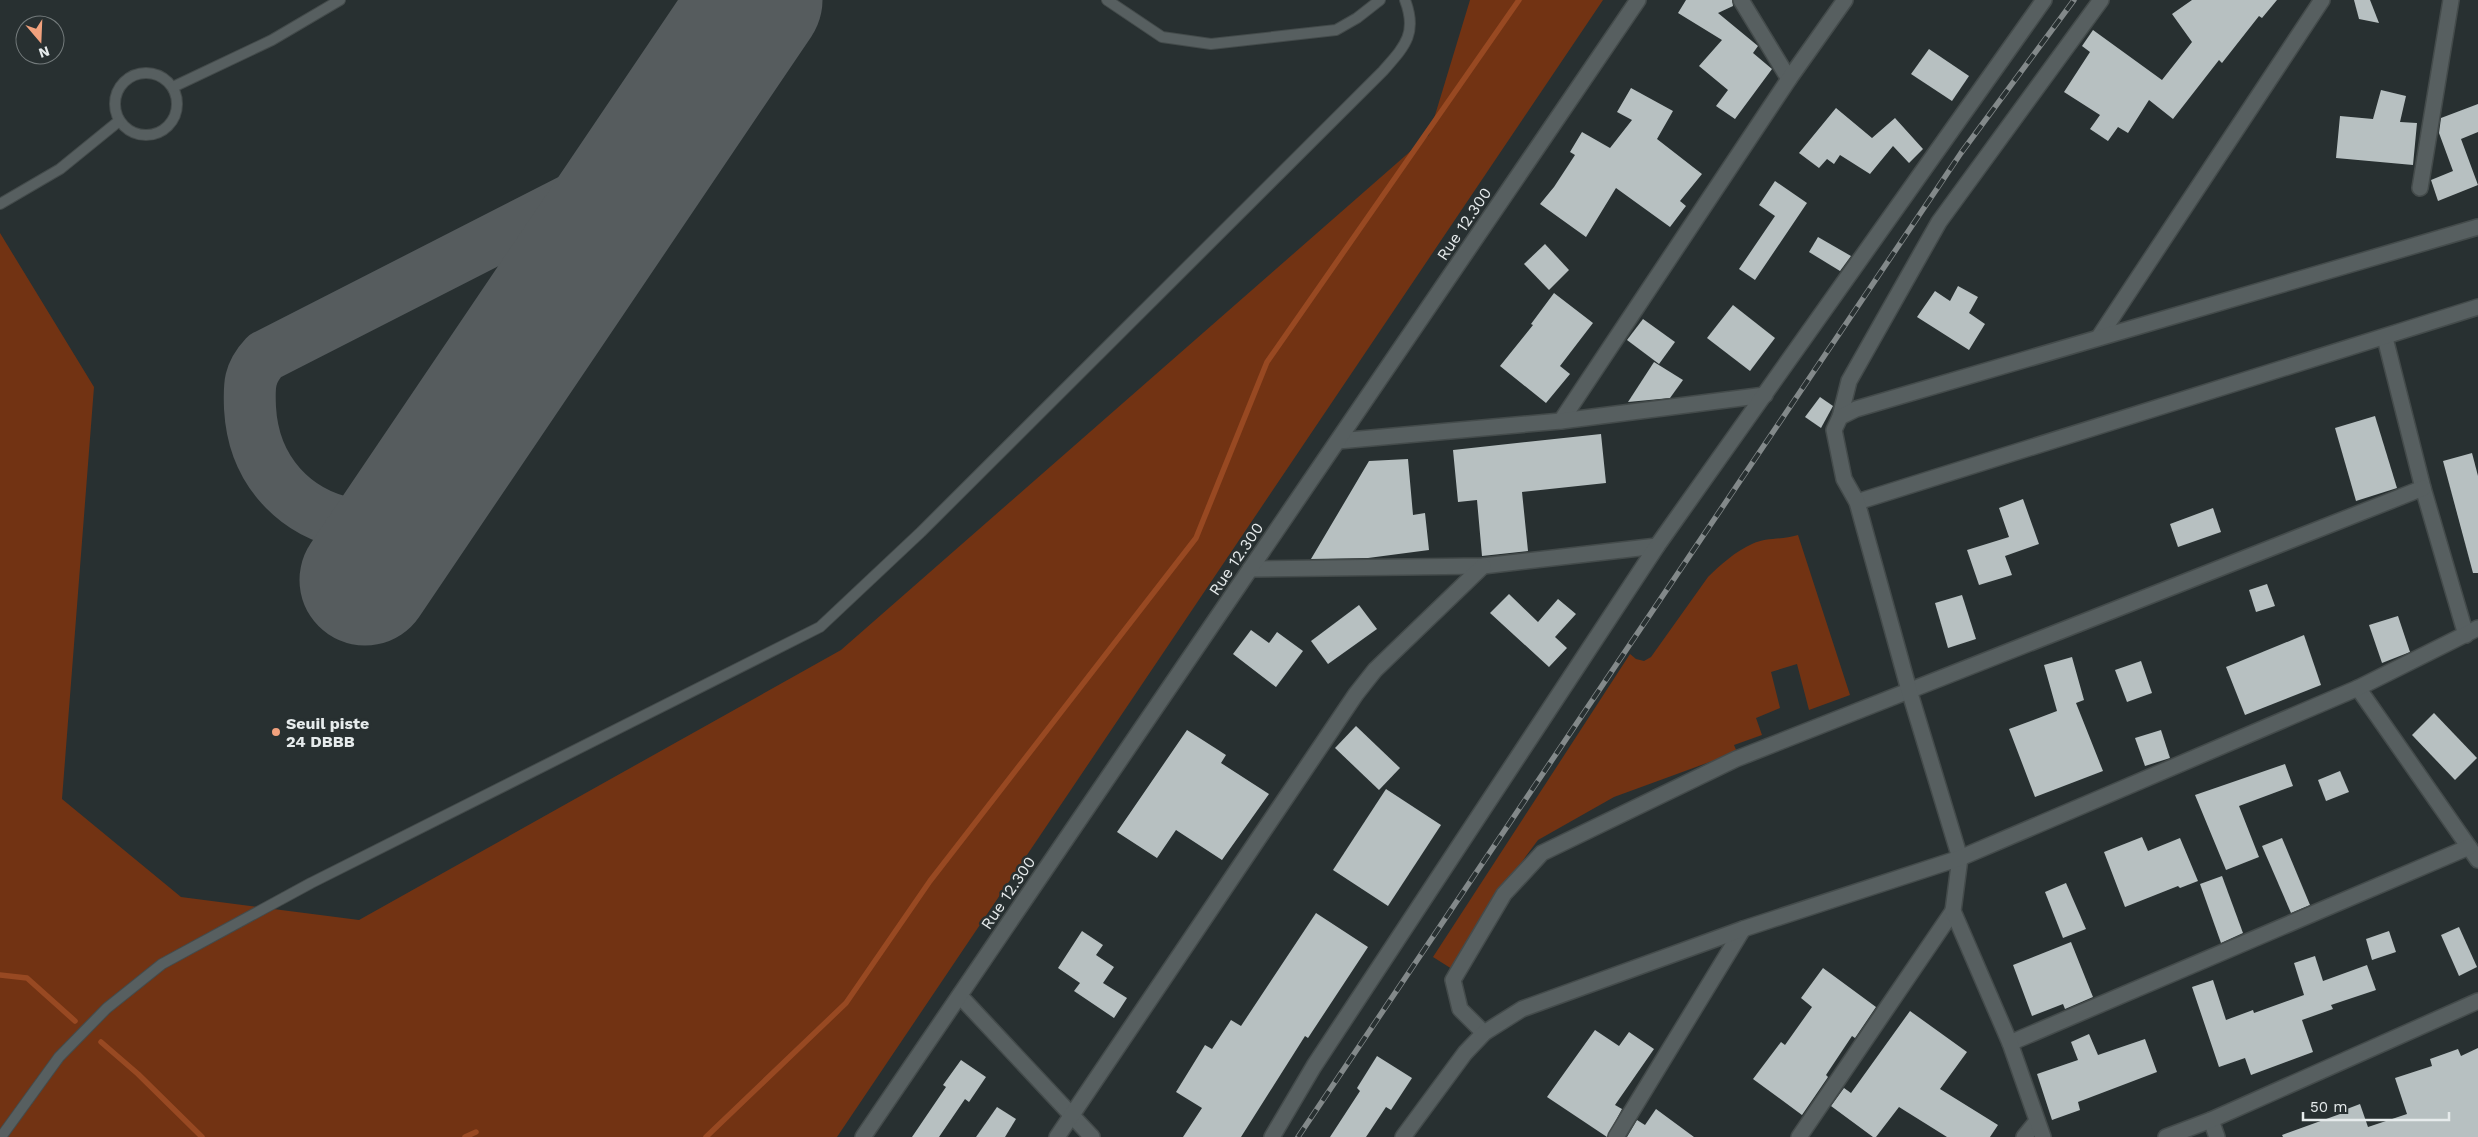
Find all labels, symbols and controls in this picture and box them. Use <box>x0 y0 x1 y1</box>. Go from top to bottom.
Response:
north arrow <box>15 15 65 65</box>
text: N <box>37 43 52 62</box>
street label: Rue 12.300 <box>1433 184 1495 264</box>
street label: Rue 12.300 <box>1205 519 1267 599</box>
place label: Seuil piste 24 DBBB <box>286 714 369 751</box>
marker: Seuil piste 24 DBBB <box>270 726 282 738</box>
street label: Rue 12.300 <box>977 853 1039 933</box>
scale bar <box>2303 1090 2449 1122</box>
text: 50 m <box>2310 1098 2347 1116</box>

